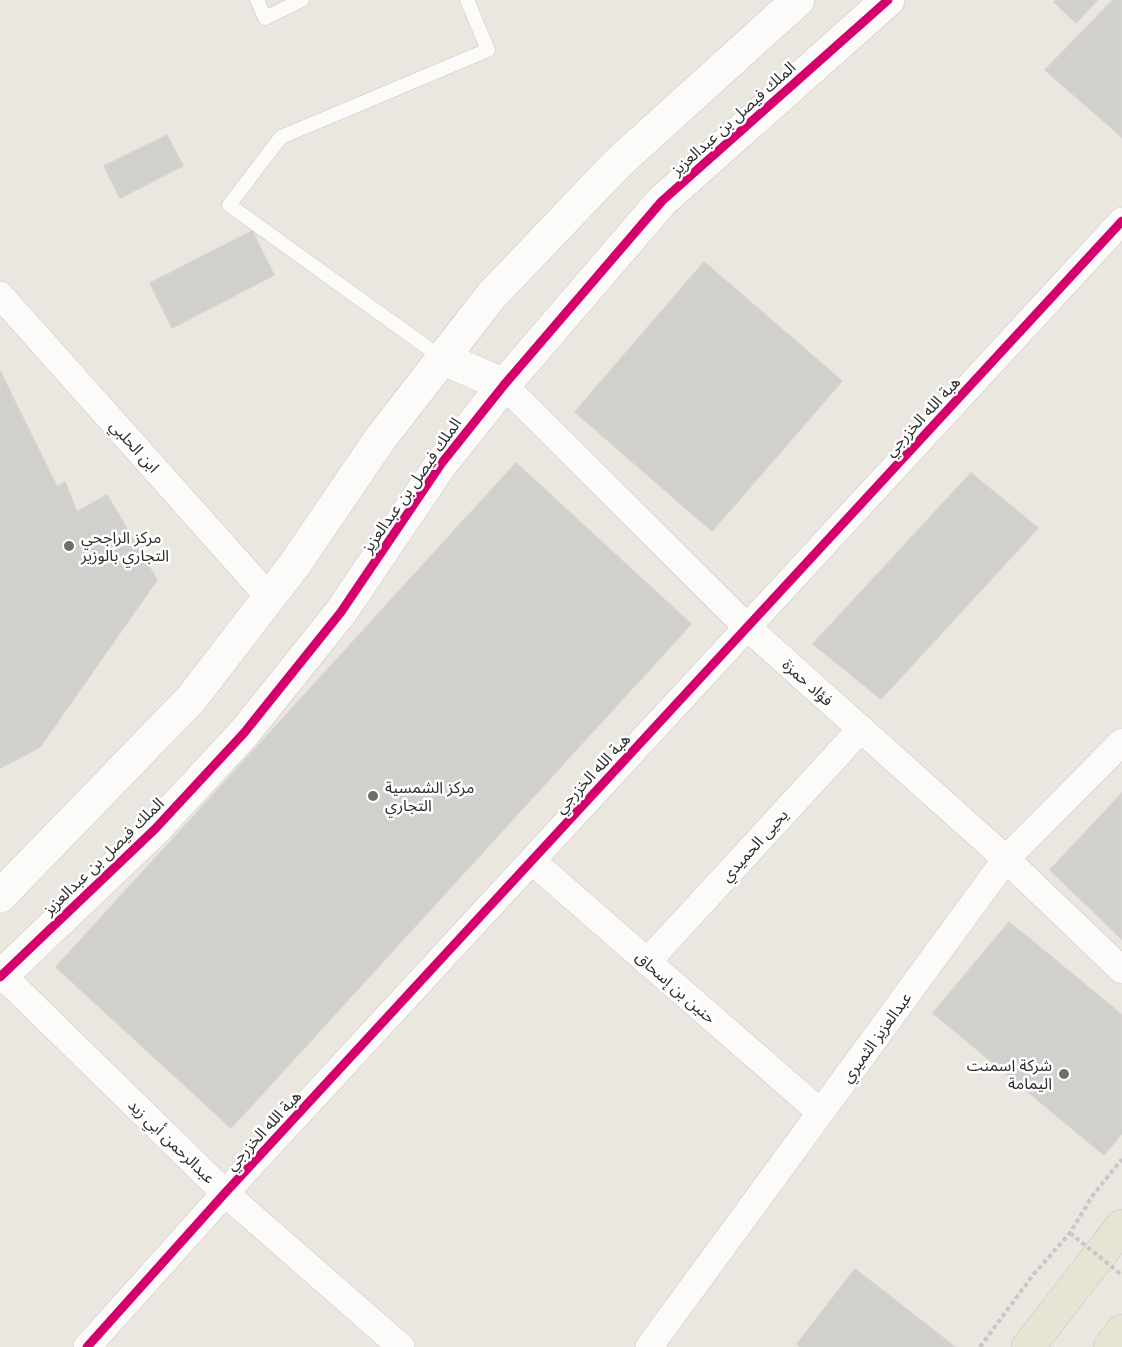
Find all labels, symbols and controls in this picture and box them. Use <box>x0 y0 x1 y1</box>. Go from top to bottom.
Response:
street label: الملك فيصل بن عبدالعزيز <box>665 56 800 181</box>
street label: هبة الله الخزرجي <box>879 371 966 462</box>
street label: الملك فيصل بن عبدالعزيز <box>355 413 466 558</box>
street label: ابن الحلبي <box>104 415 165 478</box>
place label: مركز الراجحي التجاري بالوزير <box>80 526 169 568</box>
marker: مركز الراجحي التجاري بالوزير <box>62 539 76 553</box>
street label: فؤاد حمزة <box>778 653 838 711</box>
street label: هبة الله الخزرجي <box>549 728 636 819</box>
place label: مركز الشمسية التجاري <box>385 776 474 818</box>
marker: مركز الشمسية التجاري <box>366 789 380 803</box>
street label: الملك فيصل بن عبدالعزيز <box>37 792 168 920</box>
street label: يحيى الحميدي <box>715 804 794 887</box>
street label: حنين بن إسحاق <box>631 946 721 1028</box>
street label: عبدالعزيز الثميري <box>836 987 918 1088</box>
place label: شركة اسمنت اليمامة <box>967 1054 1052 1094</box>
marker: شركة اسمنت اليمامة <box>1057 1067 1071 1081</box>
street label: هبة الله الخزرجي <box>220 1085 307 1176</box>
street label: عبدالرحمن أبي زيد <box>123 1094 220 1189</box>

